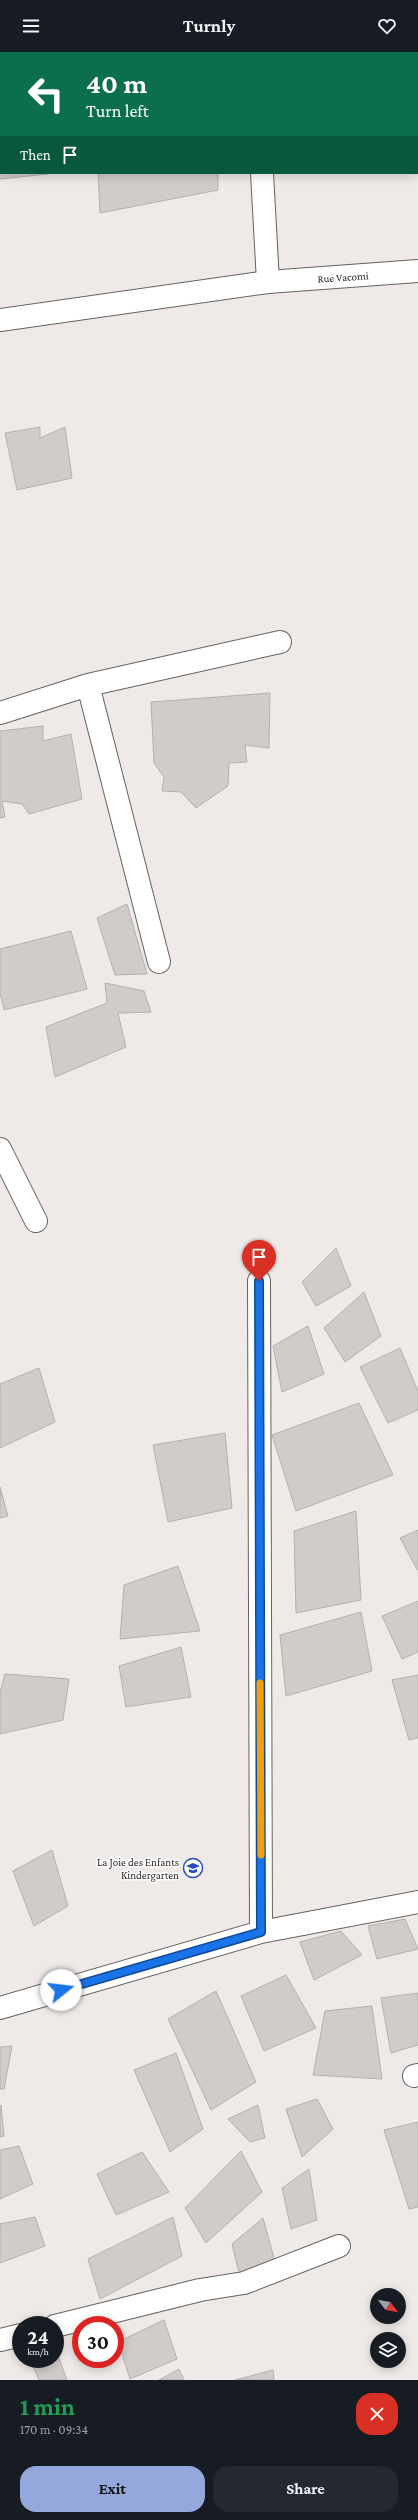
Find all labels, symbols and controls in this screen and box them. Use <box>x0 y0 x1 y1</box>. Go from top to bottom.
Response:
icon: menu <box>20 15 42 37</box>
icon: heart <box>376 15 398 37</box>
text: Turnly <box>183 16 235 36</box>
icon: left <box>20 68 72 120</box>
text: 40 m <box>86 68 147 99</box>
text: Turn left <box>86 101 149 121</box>
icon: arrive <box>59 144 81 166</box>
text: Then <box>20 147 51 163</box>
street label: Rue Vacomi <box>317 269 369 285</box>
pin <box>242 1240 276 1281</box>
icon: arrive <box>248 1246 270 1268</box>
place label: La Joie des Enfants Kindergarten <box>97 1856 179 1882</box>
school or university icon: La Joie des Enfants Kindergarten <box>182 1857 204 1879</box>
position arrow <box>40 1969 82 2011</box>
north arrow <box>370 2288 406 2324</box>
map controls <box>370 2288 406 2368</box>
speed limit sign: 30 <box>72 2316 124 2368</box>
text: 24 <box>28 2326 48 2348</box>
button: layers <box>370 2332 406 2368</box>
text: km/h <box>27 2346 49 2357</box>
text: 1 min <box>20 2393 75 2420</box>
button: close <box>356 2393 398 2435</box>
text: 170 m · 09:34 <box>20 2422 88 2437</box>
button: Exit <box>20 2466 205 2512</box>
button: Share <box>213 2466 398 2512</box>

